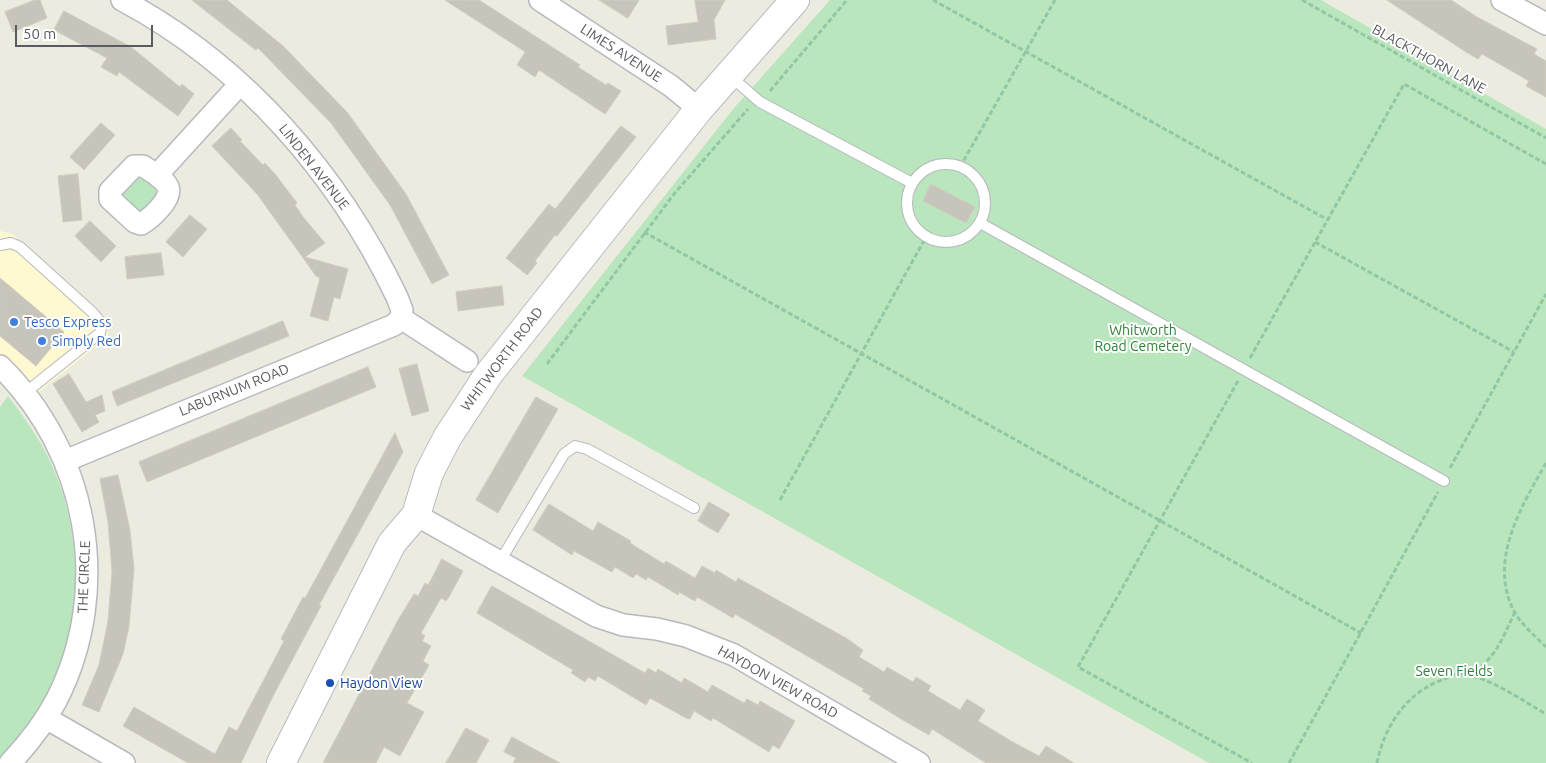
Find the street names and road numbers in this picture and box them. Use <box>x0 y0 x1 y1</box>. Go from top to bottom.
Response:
street label: LIMES AVENUE <box>577 20 665 86</box>
street label: BLACKTHORN LANE <box>1369 21 1489 97</box>
street label: LINDEN AVENUE <box>275 121 353 213</box>
street label: WHITWORTH ROAD <box>457 304 547 414</box>
street label: LABURNUM ROAD <box>177 360 291 420</box>
street label: THE CIRCLE <box>74 540 94 614</box>
street label: HAYDON VIEW ROAD <box>715 642 841 722</box>

